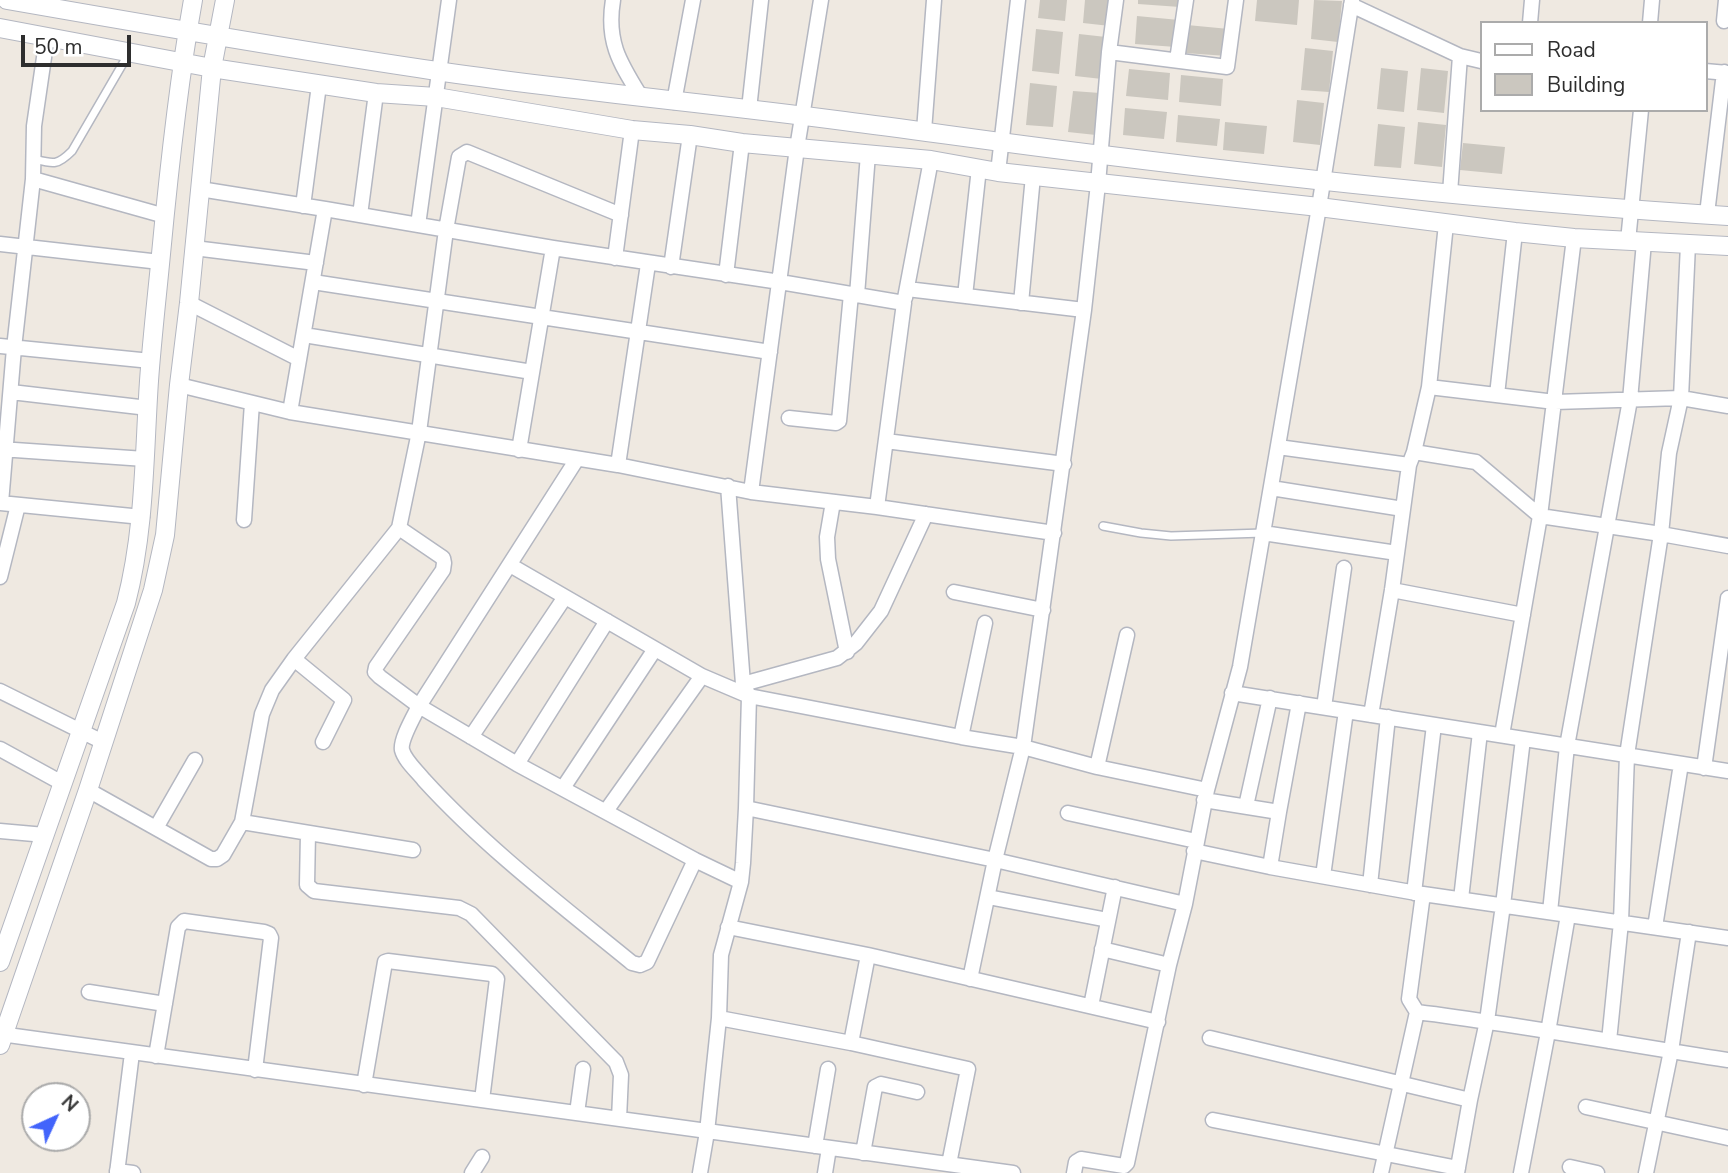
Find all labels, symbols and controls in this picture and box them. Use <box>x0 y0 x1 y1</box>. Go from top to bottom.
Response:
scale bar <box>24 21 135 65</box>
legend <box>1480 21 1707 112</box>
text: 50 m <box>34 33 83 61</box>
text: Road <box>1547 36 1596 64</box>
text: Building <box>1547 71 1625 99</box>
north arrow <box>21 1082 91 1152</box>
text: N <box>55 1089 84 1118</box>

